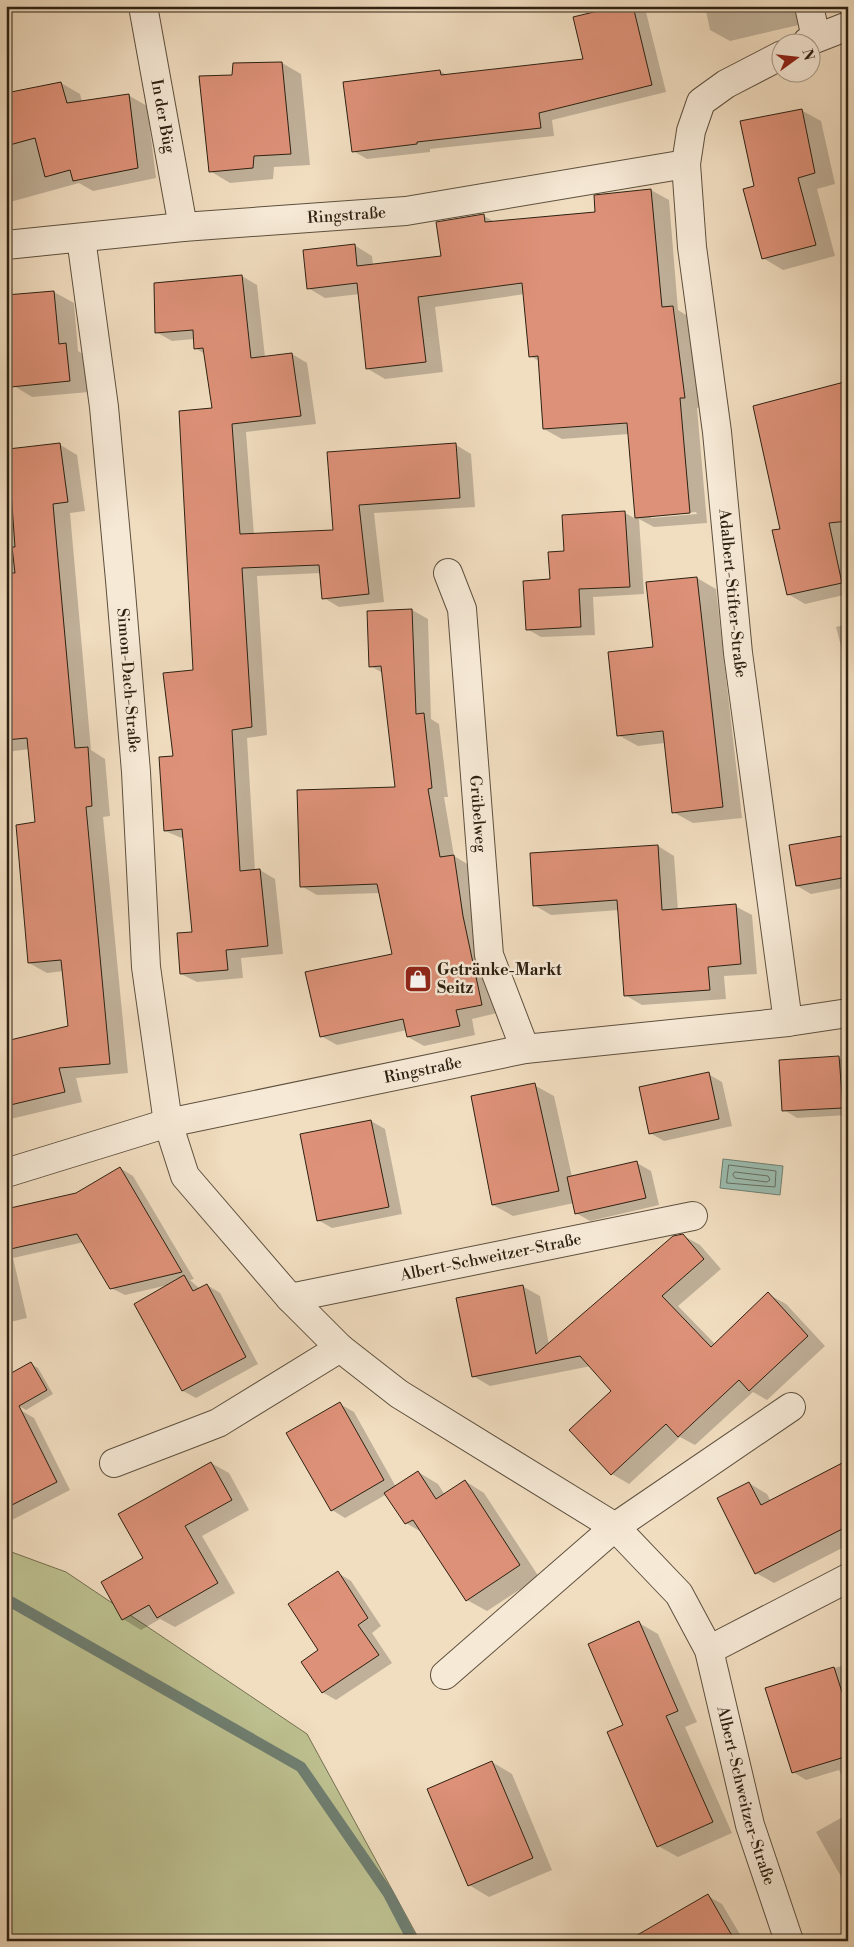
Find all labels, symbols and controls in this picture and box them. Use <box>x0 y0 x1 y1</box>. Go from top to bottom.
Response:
north arrow <box>772 32 822 82</box>
text: N <box>797 47 818 63</box>
street label: In der Büg <box>146 78 180 156</box>
street label: Ringstraße <box>307 202 387 228</box>
street label: Adalbert-Stifter-Straße <box>714 507 751 679</box>
street label: Simon-Dach-Straße <box>112 607 144 753</box>
street label: Grübelweg <box>465 774 491 854</box>
place label: Getränke-Markt Seitz <box>437 960 562 998</box>
shop icon: Getränke-Markt Seitz <box>403 964 433 994</box>
street label: Ringstraße <box>382 1052 464 1088</box>
street label: Albert-Schweitzer-Straße <box>397 1229 583 1286</box>
street label: Albert-Schweitzer-Straße <box>712 1703 779 1888</box>

